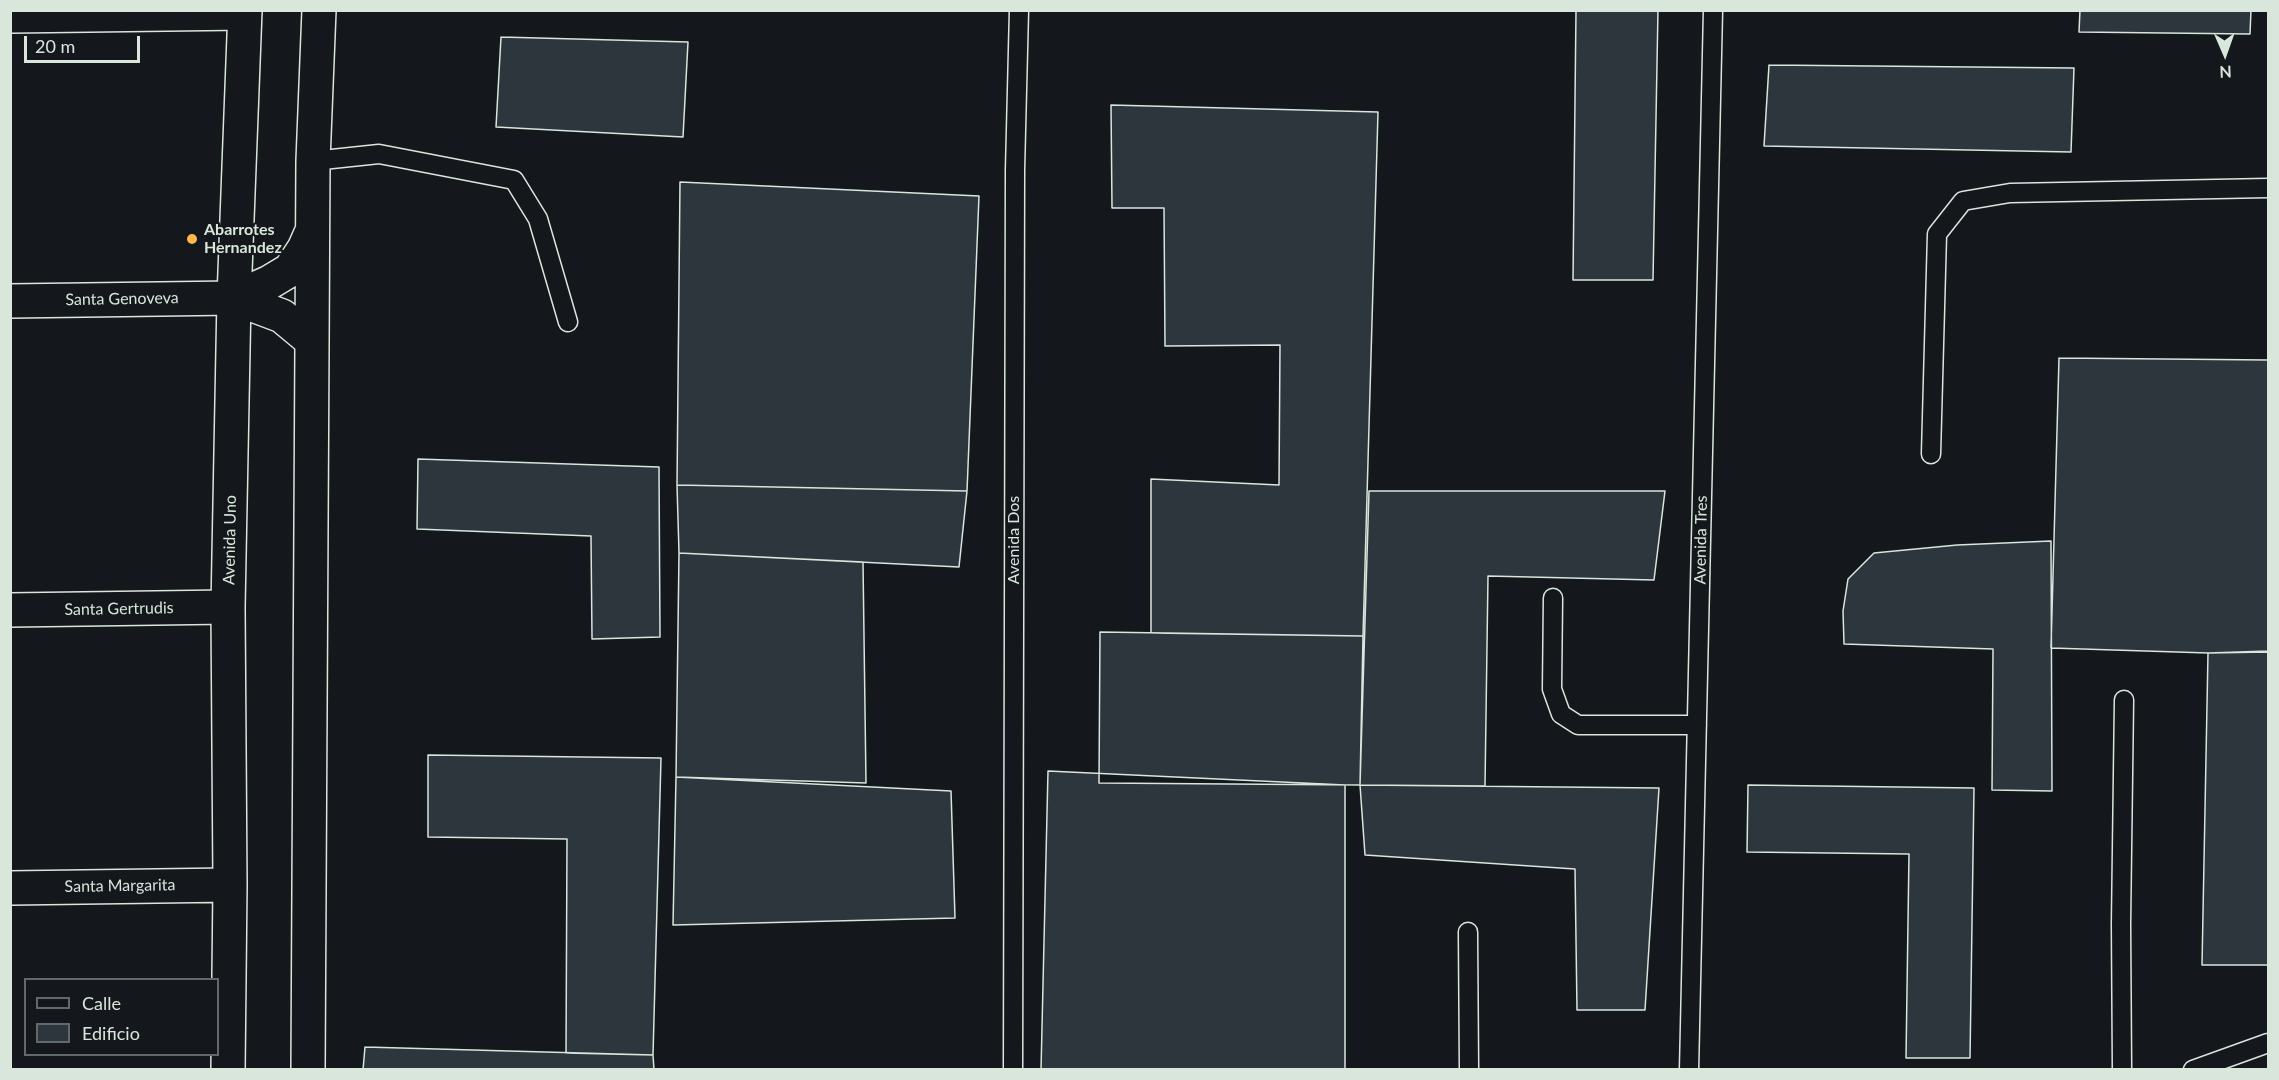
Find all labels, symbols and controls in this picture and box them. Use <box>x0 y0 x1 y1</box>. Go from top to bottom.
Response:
scale bar <box>27 24 142 62</box>
north arrow <box>2195 24 2255 84</box>
text: 20 m <box>35 35 75 57</box>
text: N <box>2219 63 2232 82</box>
place label: Abarrotes Hernandez <box>204 220 282 258</box>
marker: Abarrotes Hernandez <box>185 232 199 246</box>
street label: Santa Genoveva <box>65 288 179 310</box>
street label: Avenida Uno <box>220 495 240 585</box>
street label: Avenida Tres <box>1691 495 1711 585</box>
street label: Avenida Dos <box>1004 496 1024 584</box>
street label: Santa Gertrudis <box>64 598 174 620</box>
street label: Santa Margarita <box>64 875 176 897</box>
legend <box>24 978 219 1056</box>
text: Calle <box>82 992 121 1014</box>
text: Edificio <box>82 1022 140 1044</box>

